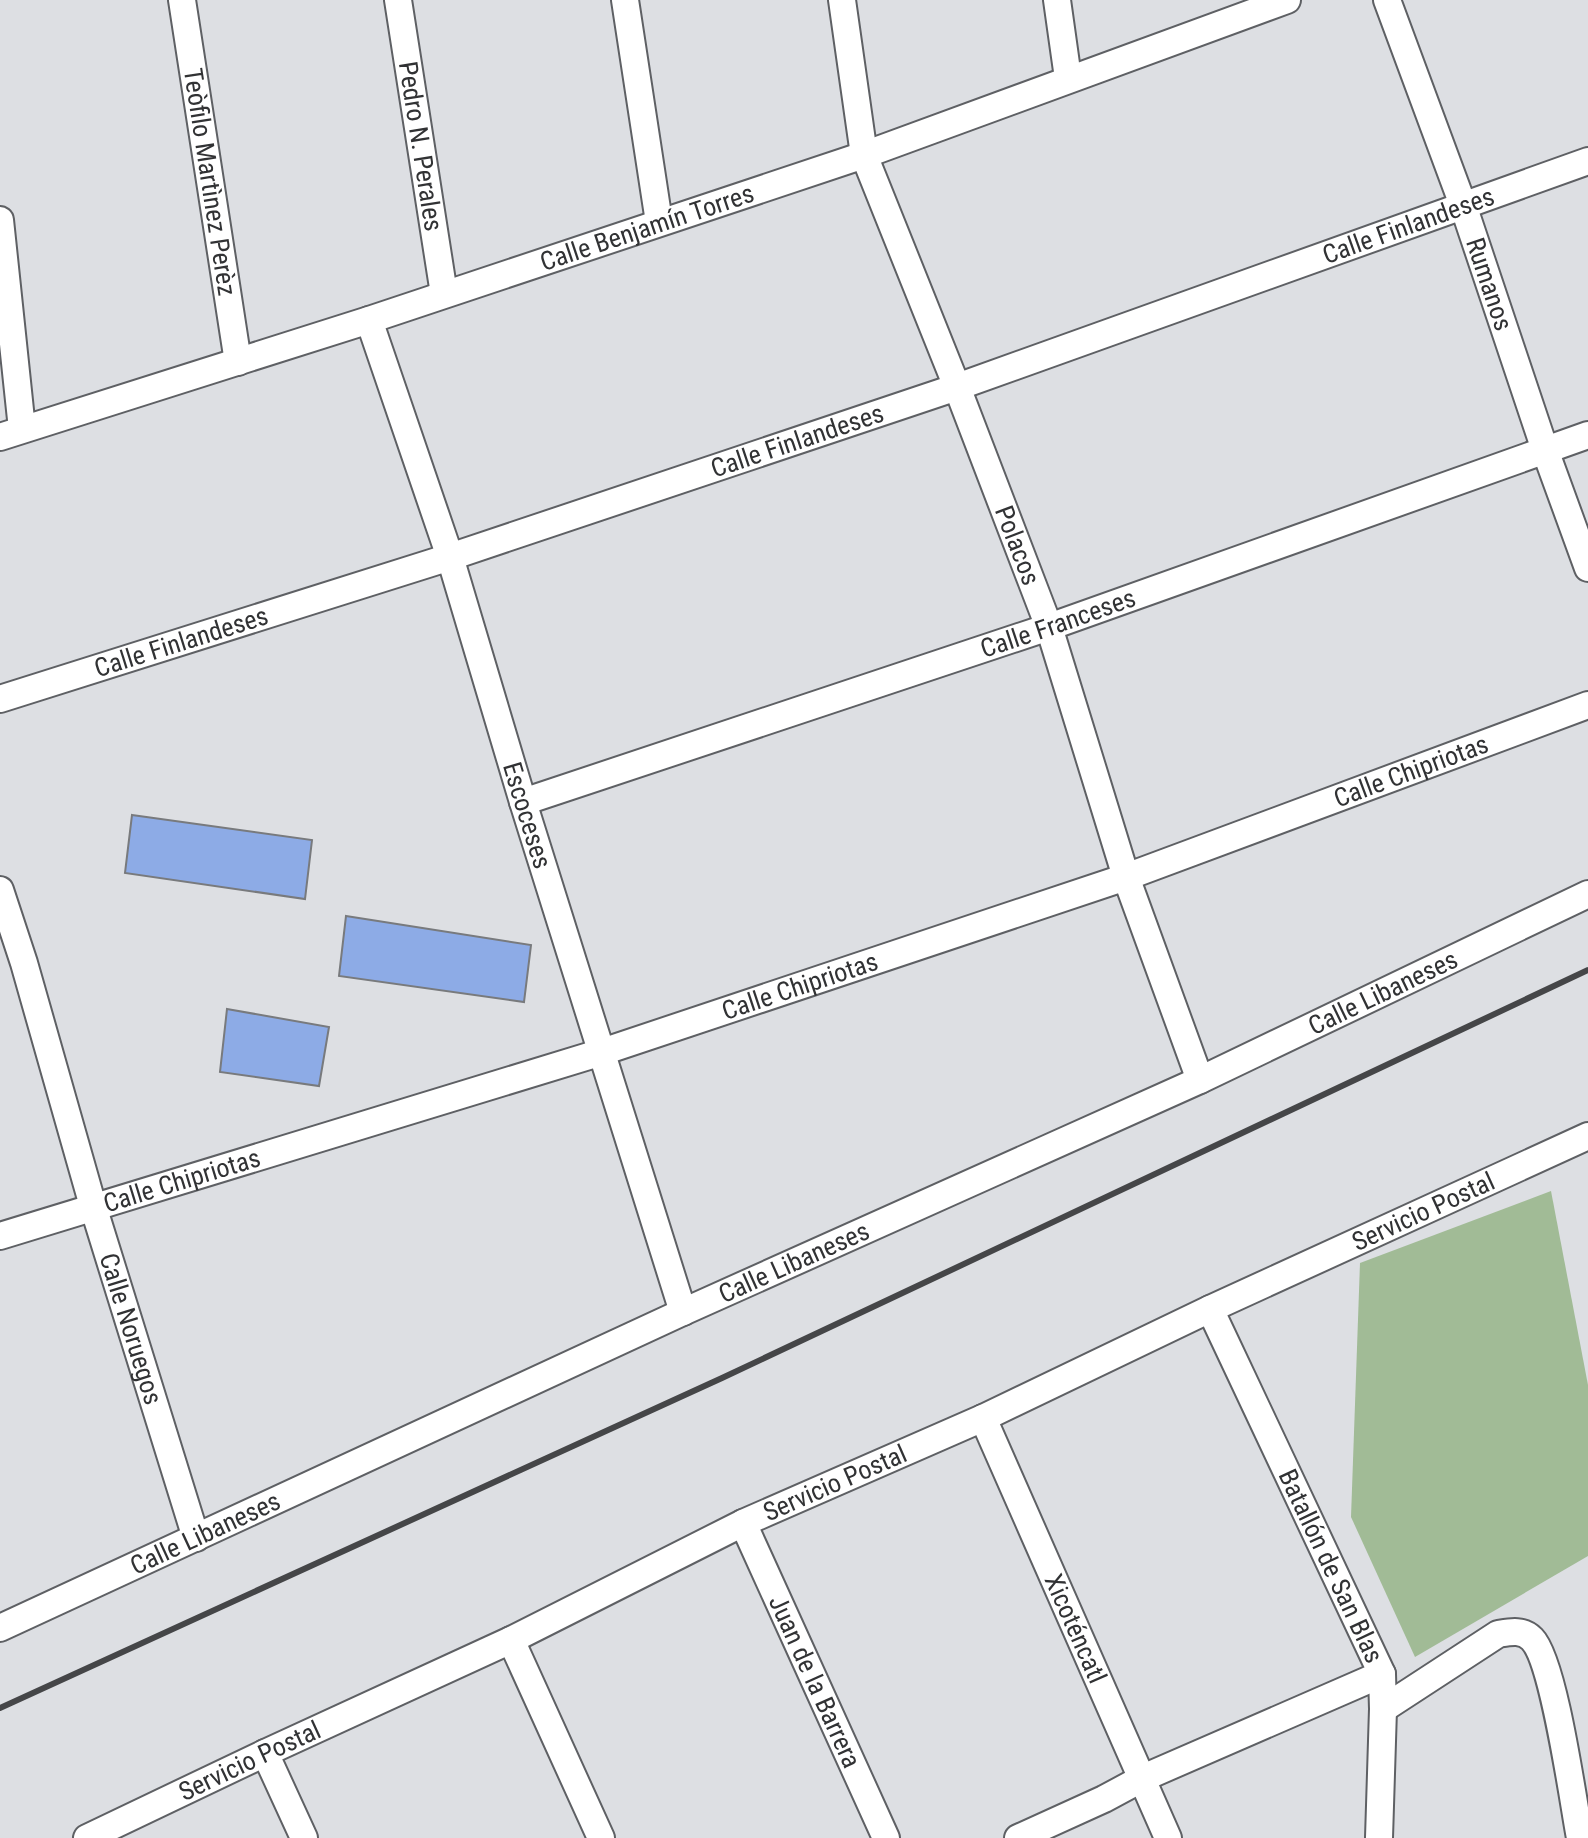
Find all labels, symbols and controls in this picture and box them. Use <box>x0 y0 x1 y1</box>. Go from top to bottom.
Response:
street label: Pedro N. Perales <box>393 59 449 233</box>
street label: Teòfilo Martìnez Perèz <box>178 66 243 298</box>
street label: Calle Benjamín Torres <box>536 178 758 277</box>
street label: Calle Finlandeses <box>1318 181 1498 270</box>
street label: Rumanos <box>1460 234 1519 334</box>
street label: Calle Finlandeses <box>707 398 887 484</box>
street label: Polacos <box>989 501 1046 589</box>
street label: Calle Franceses <box>977 582 1139 664</box>
street label: Calle Finlandeses <box>91 600 272 683</box>
street label: Calle Chipriotas <box>1330 729 1492 813</box>
street label: Escoceses <box>497 758 558 872</box>
street label: Calle Libaneses <box>1303 944 1462 1041</box>
street label: Calle Chipriotas <box>718 946 882 1026</box>
street label: Calle Chipriotas <box>100 1142 264 1219</box>
street label: Servicio Postal <box>1347 1166 1499 1257</box>
street label: Calle Libaneses <box>714 1216 874 1309</box>
street label: Calle Noruegos <box>94 1249 169 1408</box>
street label: Servicio Postal <box>759 1438 911 1527</box>
street label: Batallón de San Blas <box>1273 1464 1389 1668</box>
street label: Calle Libaneses <box>125 1486 285 1581</box>
street label: Xicoténcatl <box>1039 1569 1113 1688</box>
street label: Juan de la Barrera <box>763 1591 867 1772</box>
street label: Servicio Postal <box>174 1715 325 1807</box>

